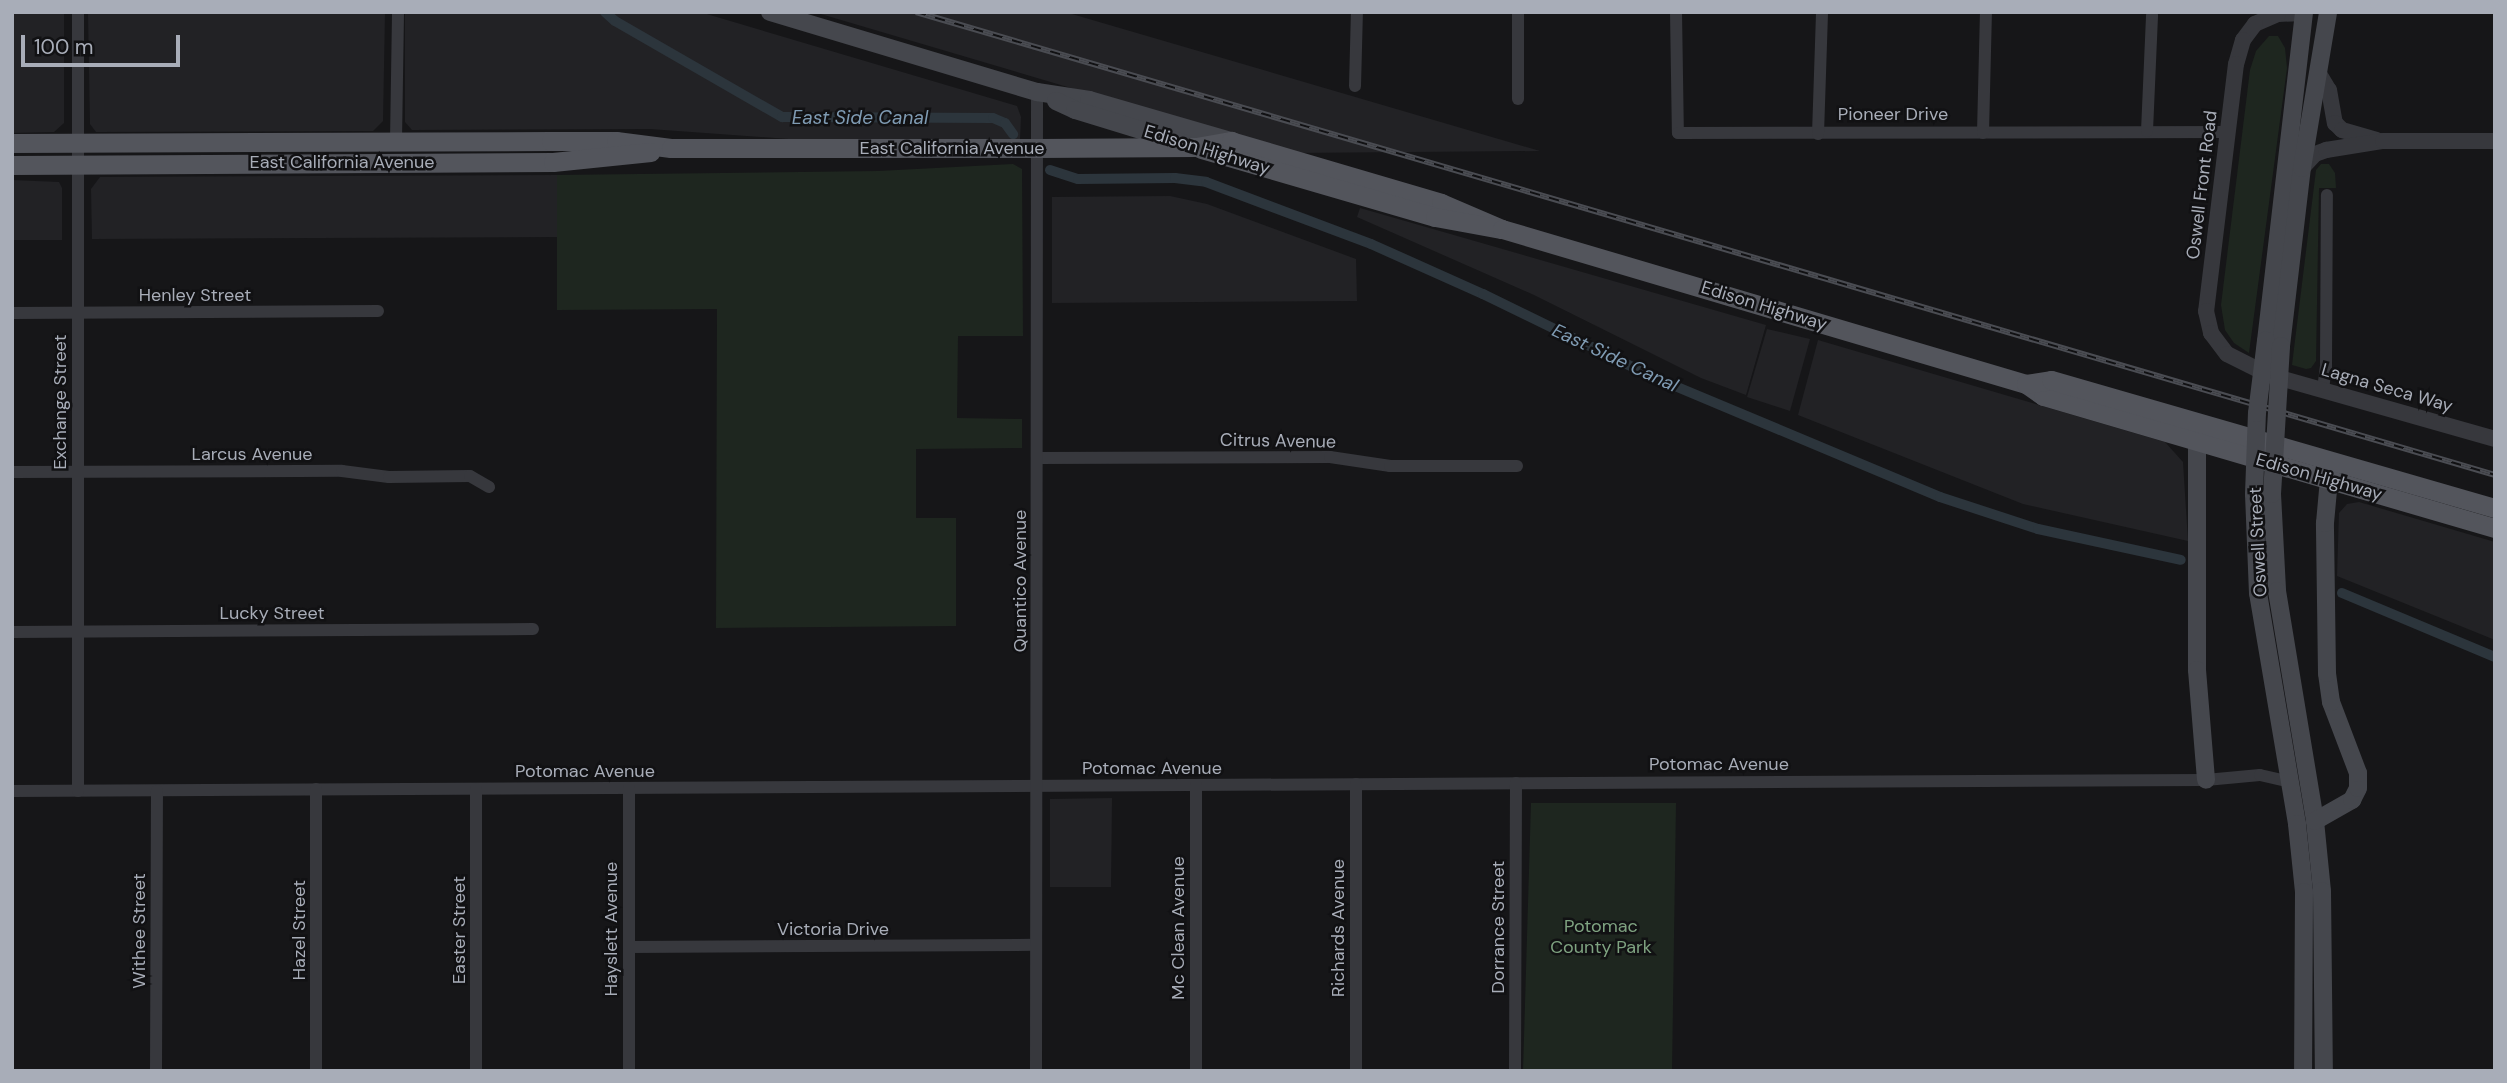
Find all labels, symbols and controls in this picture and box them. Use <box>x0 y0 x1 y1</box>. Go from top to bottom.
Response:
scale bar <box>24 21 184 65</box>
text: 100 m <box>34 33 94 61</box>
street label: Pioneer Drive <box>1838 103 1948 125</box>
water label: East Side Canal <box>792 107 928 129</box>
street label: Oswell Front Road <box>2182 109 2222 261</box>
street label: Edison Highway <box>1141 121 1273 179</box>
street label: East California Avenue <box>860 137 1044 159</box>
street label: East California Avenue <box>250 151 434 173</box>
street label: Edison Highway <box>1698 277 1830 335</box>
street label: Henley Street <box>139 284 251 306</box>
water label: East Side Canal <box>1548 319 1682 397</box>
street label: Exchange Street <box>49 334 71 470</box>
street label: Lagna Seca Way <box>2319 359 2455 417</box>
street label: Citrus Avenue <box>1220 429 1336 453</box>
street label: Larcus Avenue <box>191 443 313 465</box>
street label: Edison Highway <box>2253 449 2385 505</box>
street label: Oswell Street <box>2244 486 2272 598</box>
street label: Quantico Avenue <box>1009 510 1031 652</box>
street label: Lucky Street <box>220 602 324 624</box>
street label: Potomac Avenue <box>1649 753 1789 775</box>
street label: Potomac Avenue <box>1082 757 1222 779</box>
street label: Potomac Avenue <box>515 760 655 782</box>
street label: Mc Clean Avenue <box>1167 856 1189 1000</box>
street label: Richards Avenue <box>1327 859 1349 997</box>
street label: Dorrance Street <box>1487 861 1509 993</box>
street label: Hayslett Avenue <box>600 862 622 996</box>
street label: Withee Street <box>128 873 150 989</box>
street label: Easter Street <box>448 876 470 984</box>
street label: Hazel Street <box>288 880 310 980</box>
park label: Potomac County Park <box>1550 916 1652 958</box>
street label: Victoria Drive <box>777 918 889 940</box>

